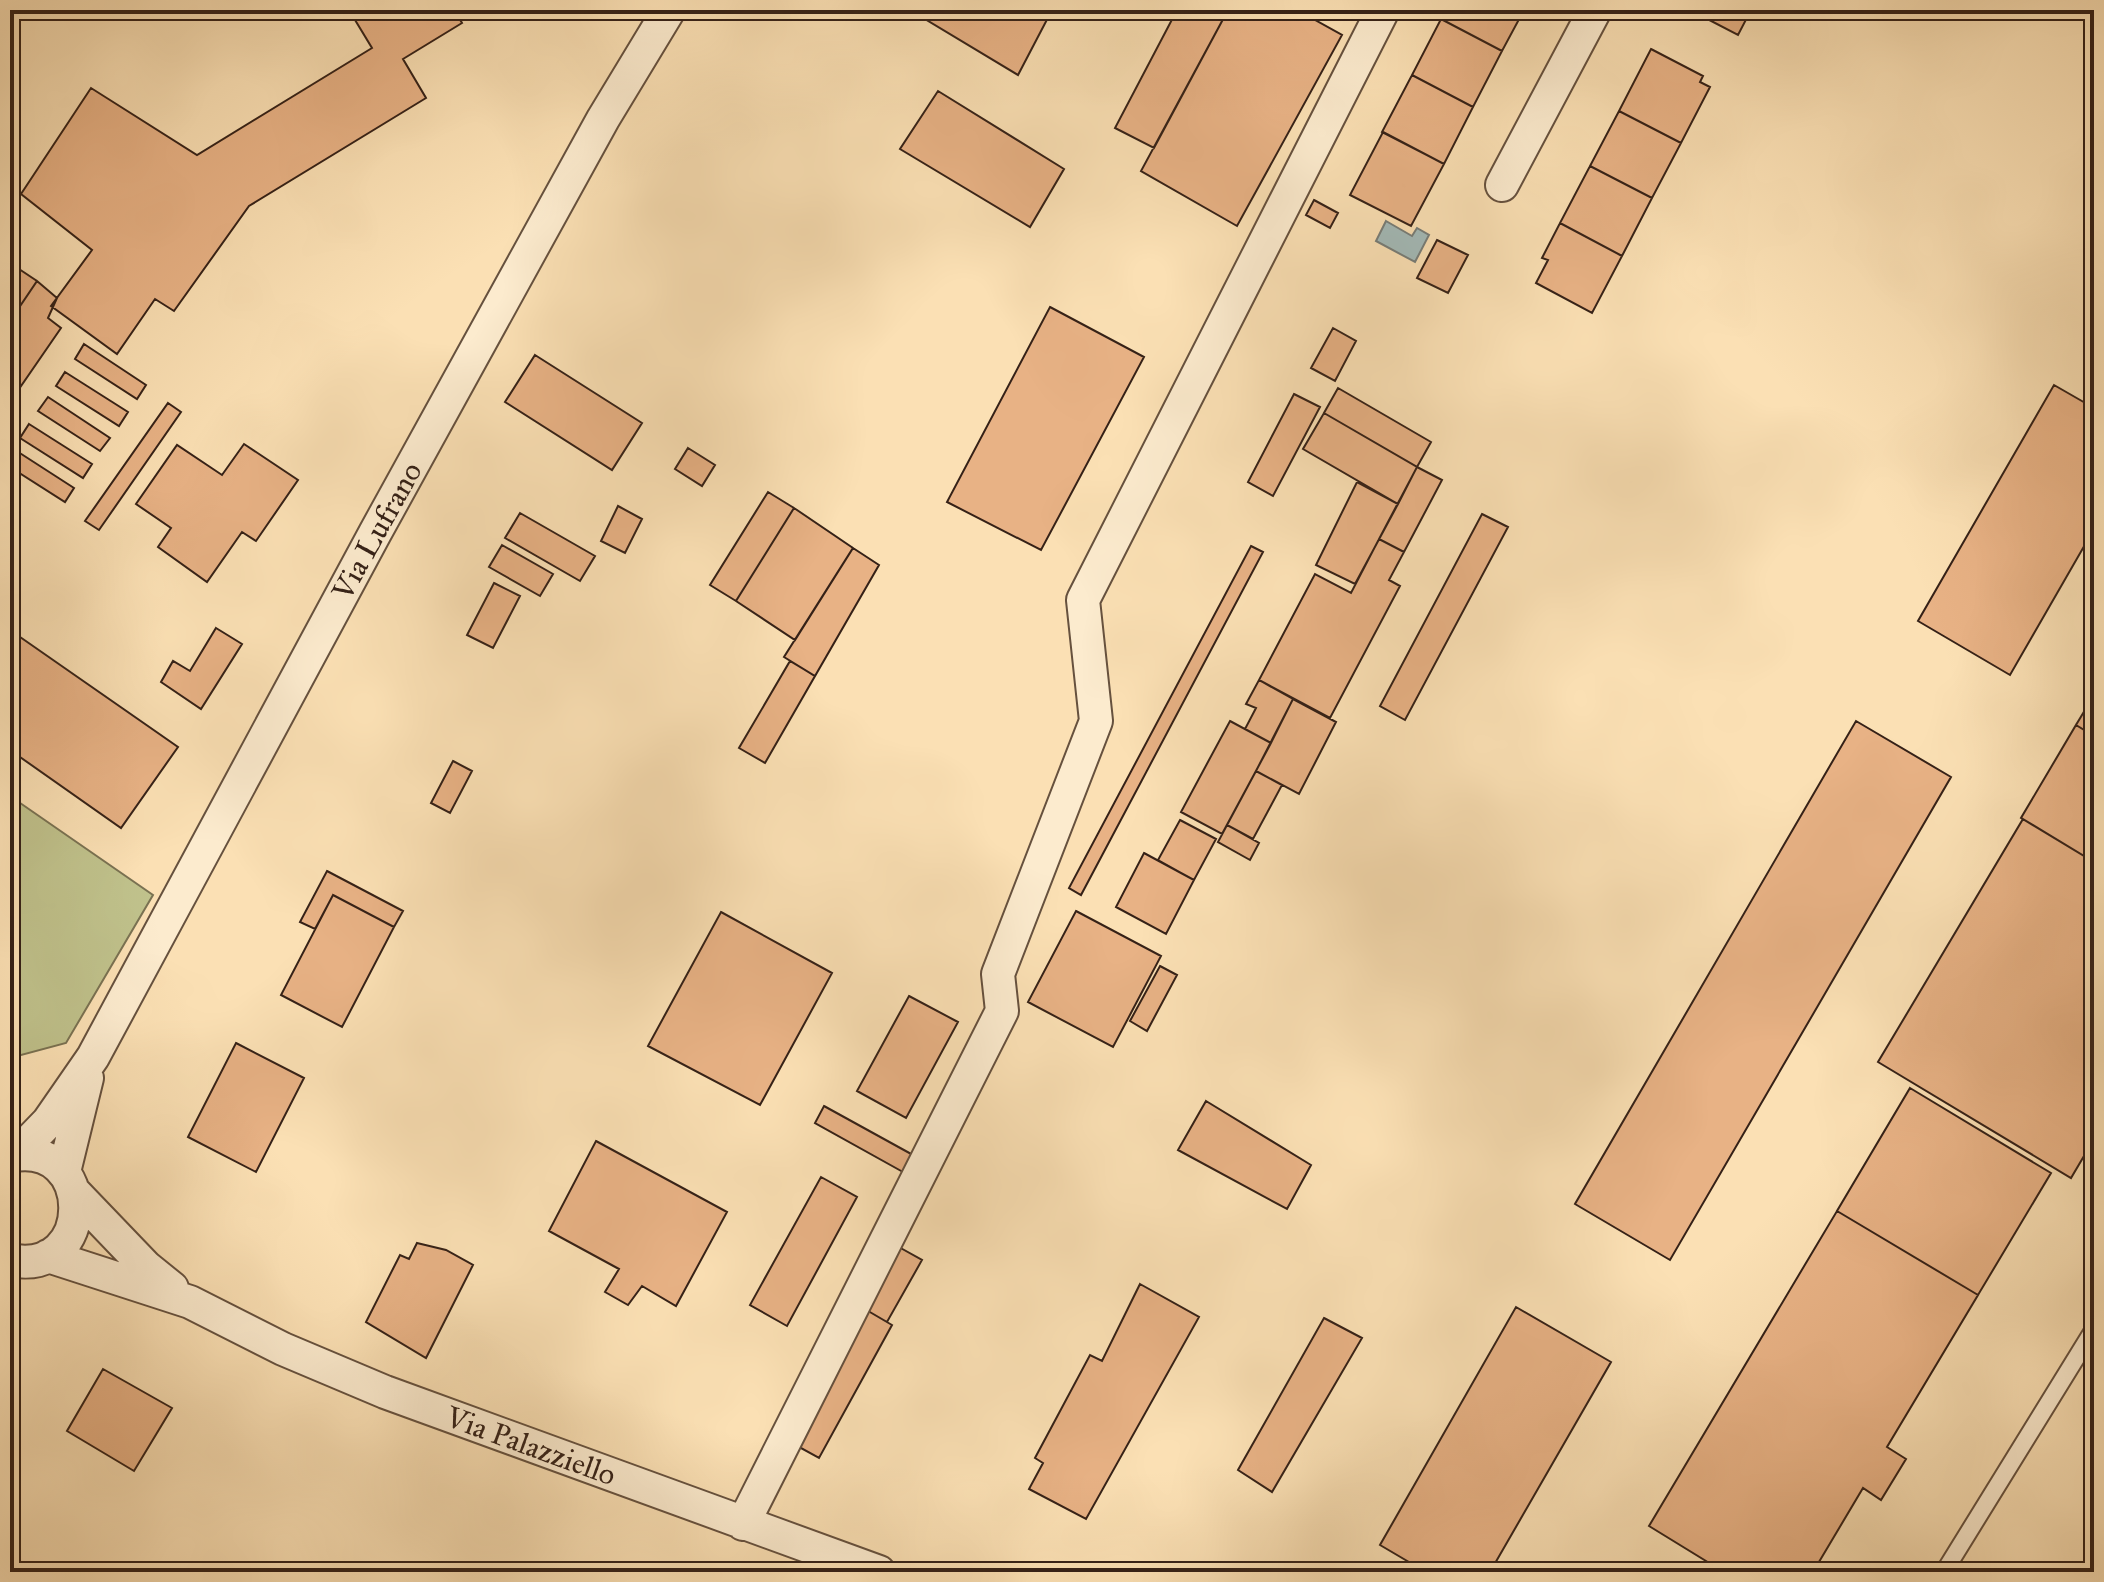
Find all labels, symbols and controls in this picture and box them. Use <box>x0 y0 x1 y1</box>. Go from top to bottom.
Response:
street label: Via Lufrano <box>324 456 430 607</box>
street label: Via Palazziello <box>440 1398 621 1493</box>

